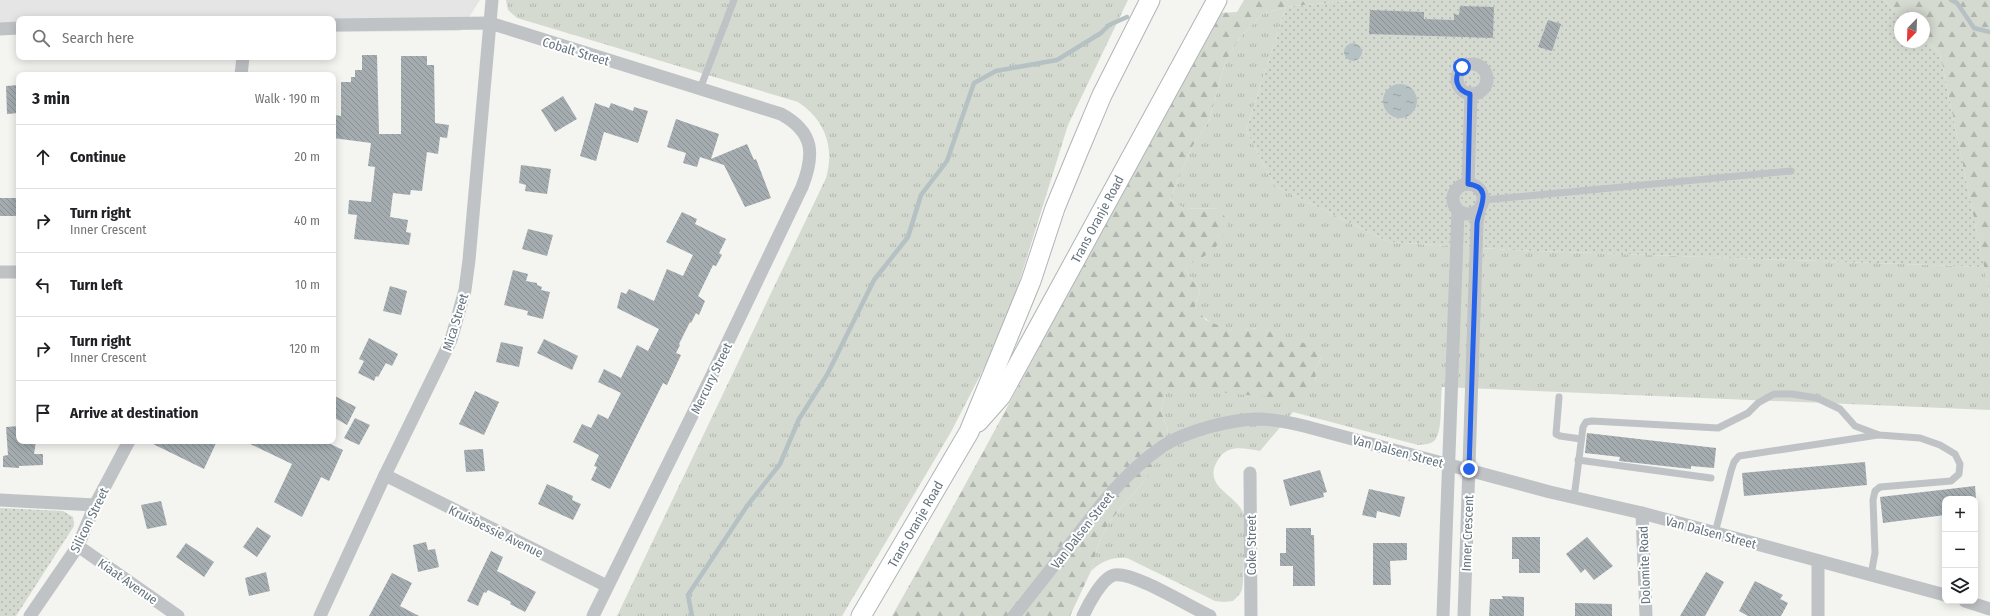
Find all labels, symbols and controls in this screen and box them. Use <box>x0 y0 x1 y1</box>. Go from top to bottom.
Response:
north arrow <box>1894 12 1930 48</box>
search box <box>16 16 336 60</box>
icon: search <box>30 27 52 49</box>
text: Search here <box>62 29 134 47</box>
street label: Cobalt Street <box>541 34 612 69</box>
route start <box>1453 58 1471 76</box>
text: 3 min <box>32 88 70 109</box>
text: Walk · 190 m <box>255 91 320 106</box>
icon: ahead <box>32 146 54 168</box>
text: Continue <box>70 148 126 166</box>
text: 20 m <box>294 149 320 164</box>
street label: Trans Oranje Road <box>1068 173 1127 265</box>
text: Turn right <box>70 204 131 222</box>
icon: right <box>32 210 54 232</box>
text: 40 m <box>294 213 320 228</box>
text: Inner Crescent <box>70 222 147 237</box>
icon: left <box>32 274 54 296</box>
text: Turn left <box>70 276 123 294</box>
text: 10 m <box>295 277 320 292</box>
street label: Mica Street <box>440 291 472 353</box>
text: Turn right <box>70 332 131 350</box>
icon: right <box>32 338 54 360</box>
street label: Mercury Street <box>688 339 735 416</box>
text: 120 m <box>289 341 320 356</box>
text: Inner Crescent <box>70 350 147 365</box>
icon: arrive <box>32 402 54 424</box>
text: Arrive at destination <box>70 404 198 422</box>
street label: Van Dalsen Street <box>1351 432 1446 471</box>
route end <box>1460 460 1478 478</box>
street label: Trans Oranje Road <box>885 479 946 570</box>
street label: Silicon Street <box>67 485 112 555</box>
street label: Van Dalsen Street <box>1048 488 1117 572</box>
street label: Inner Crescent <box>1459 494 1476 572</box>
map controls <box>1942 496 1978 604</box>
button: + <box>1942 496 1978 532</box>
street label: Kruisbessie Avenue <box>446 502 545 561</box>
street label: Van Dalsen Street <box>1664 513 1759 552</box>
street label: Coke Street <box>1244 514 1259 575</box>
street label: Dolomite Road <box>1636 526 1653 604</box>
button: − <box>1942 532 1978 568</box>
street label: Kiaat Avenue <box>95 555 160 607</box>
button: layers <box>1942 568 1978 604</box>

